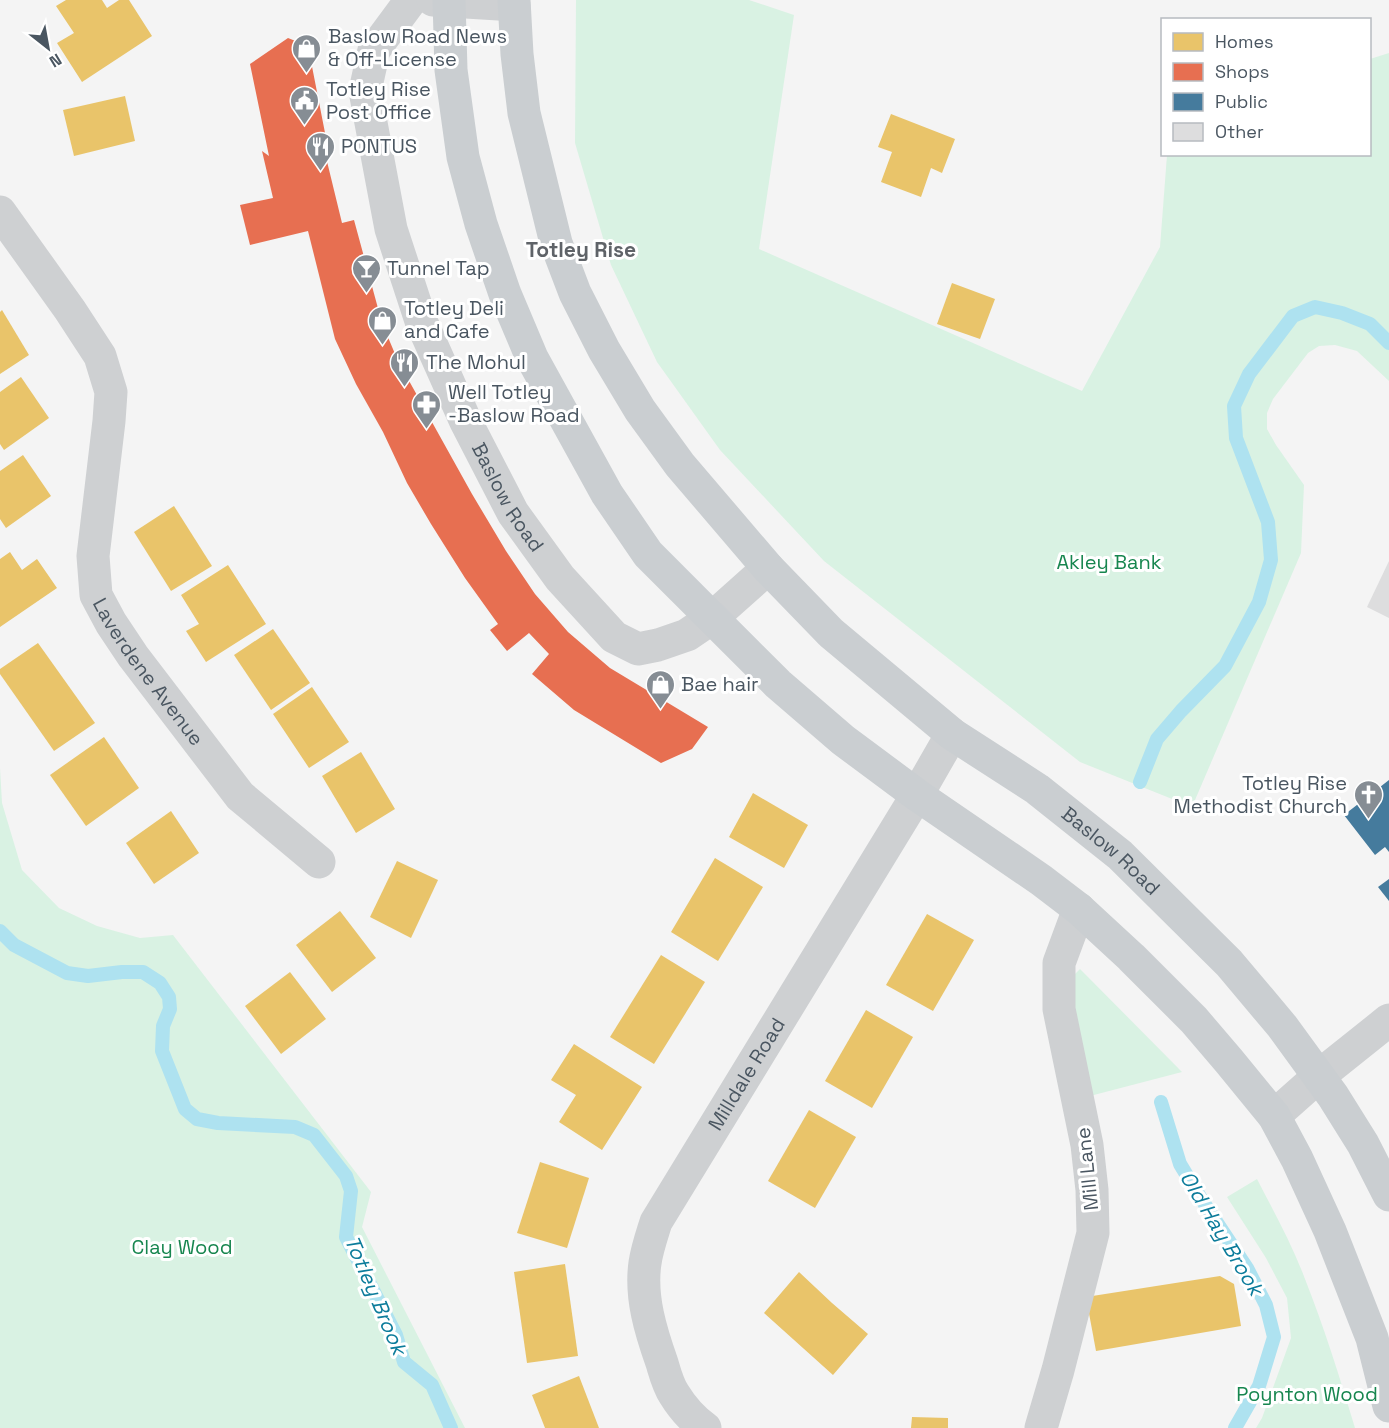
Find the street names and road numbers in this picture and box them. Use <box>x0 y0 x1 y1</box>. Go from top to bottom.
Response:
street label: Baslow Road <box>466 438 550 557</box>
street label: Laverdene Avenue <box>87 593 210 751</box>
street label: Baslow Road <box>1056 801 1166 901</box>
street label: Milldale Road <box>702 1013 791 1135</box>
street label: Mill Lane <box>1070 1126 1104 1212</box>

